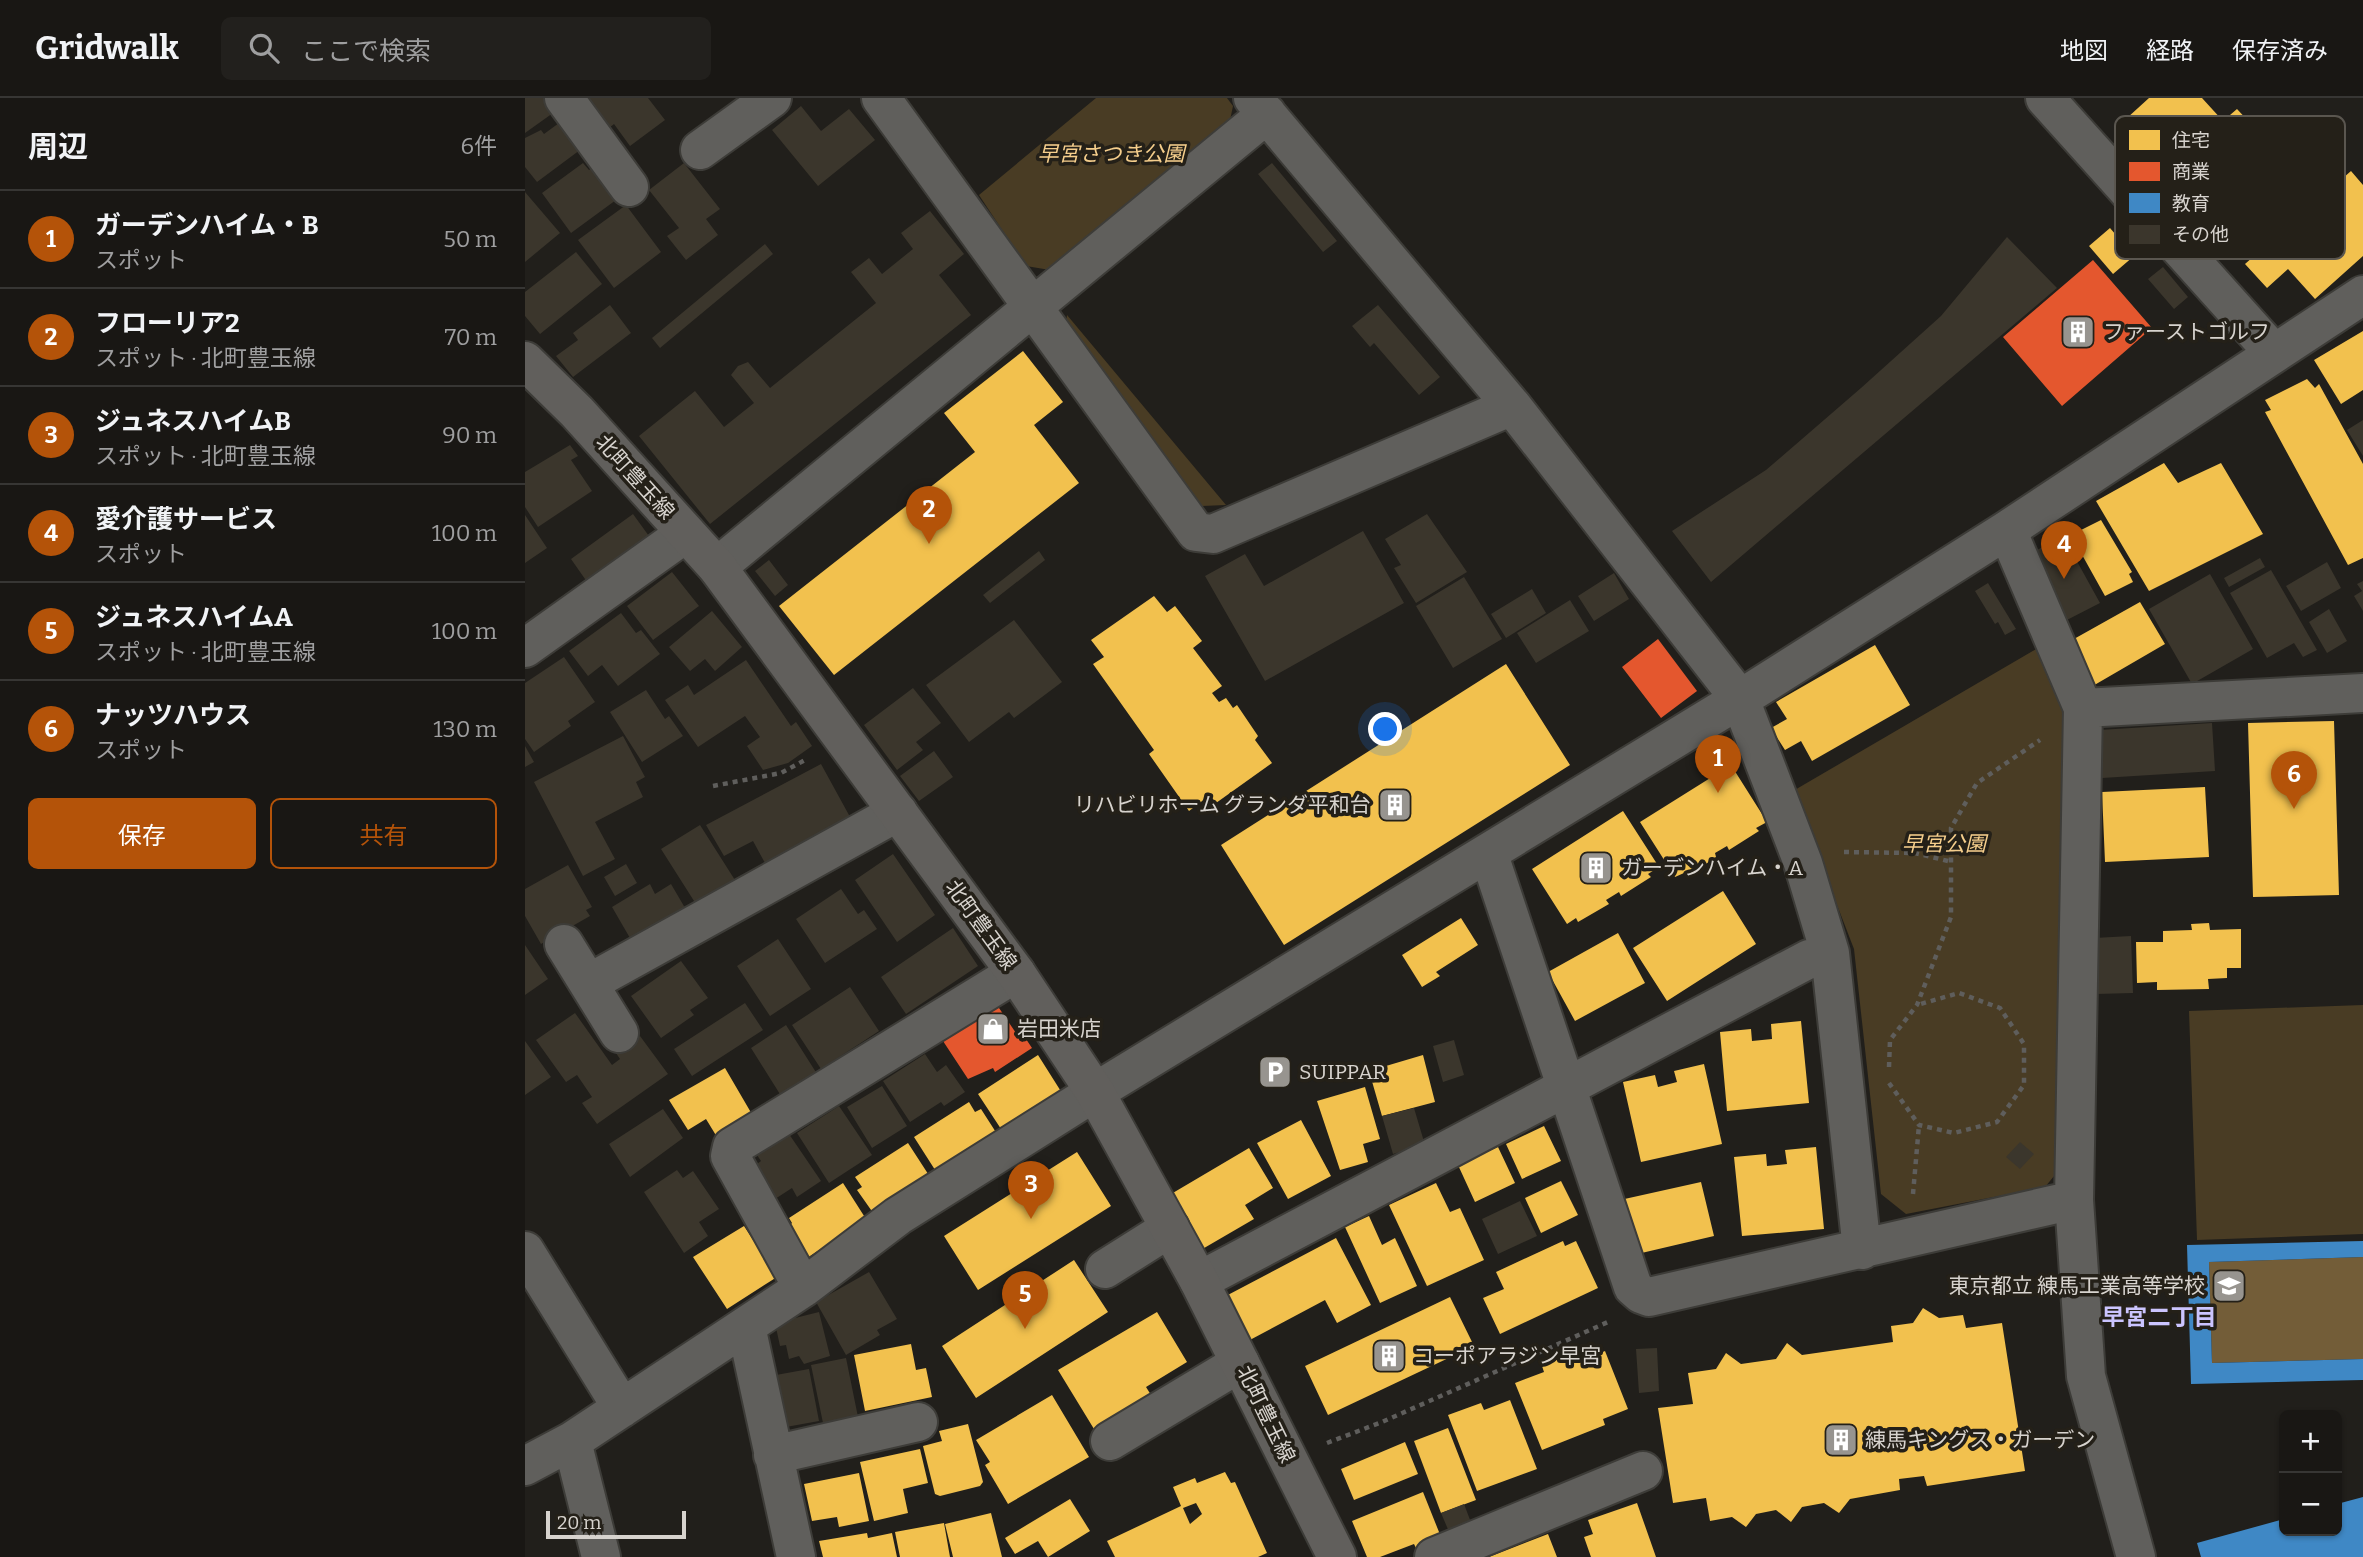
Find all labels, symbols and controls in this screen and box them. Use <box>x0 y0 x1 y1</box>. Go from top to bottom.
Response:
search box <box>221 17 711 80</box>
text: Gridwalk <box>35 28 179 68</box>
icon: search <box>245 29 283 67</box>
text: ここで検索 <box>301 36 431 67</box>
text: 地図 <box>2060 37 2108 65</box>
text: 経路 <box>2146 37 2194 65</box>
text: 保存済み <box>2232 37 2328 65</box>
legend <box>2115 116 2345 259</box>
text: 周辺 <box>28 129 88 165</box>
text: 住宅 <box>2172 129 2210 152</box>
text: 6件 <box>460 132 497 160</box>
park label: 早宮さつき公園 <box>1038 141 1187 167</box>
text: 商業 <box>2172 160 2210 183</box>
text: 教育 <box>2172 192 2210 215</box>
text: ガーデンハイム・B <box>95 210 319 241</box>
text: その他 <box>2172 223 2229 246</box>
text: 1 <box>46 225 56 253</box>
text: 50 m <box>443 225 497 253</box>
text: スポット <box>95 246 187 274</box>
text: フローリア2 <box>95 308 240 339</box>
building icon: ファーストゴルフ <box>2059 313 2097 351</box>
place label: ファーストゴルフ <box>2103 319 2270 345</box>
text: 2 <box>45 323 57 351</box>
text: 70 m <box>445 323 497 351</box>
text: スポット · 北町豊玉線 <box>95 344 316 372</box>
text: ジュネスハイムB <box>95 406 291 437</box>
text: 3 <box>44 421 58 449</box>
text: 90 m <box>442 421 497 449</box>
street label: 北町豊玉線 <box>590 429 680 525</box>
text: スポット · 北町豊玉線 <box>95 442 316 470</box>
pin: 2 <box>906 486 952 544</box>
text: 愛介護サービス <box>95 504 277 535</box>
text: 4 <box>44 519 58 547</box>
text: 100 m <box>432 519 497 547</box>
pin: 4 <box>2041 521 2087 579</box>
text: スポット <box>95 540 187 568</box>
text: ジュネスハイムA <box>95 602 293 633</box>
text: 5 <box>45 617 57 645</box>
text: 100 m <box>432 617 497 645</box>
text: スポット · 北町豊玉線 <box>95 638 316 666</box>
text: ナッツハウス <box>95 700 251 731</box>
your location <box>1368 712 1402 746</box>
text: 6 <box>44 715 58 743</box>
text: 130 m <box>433 715 497 743</box>
pin: 1 <box>1695 735 1741 793</box>
text: スポット <box>95 736 187 764</box>
pin: 6 <box>2271 751 2317 809</box>
building icon: リハビリホーム グランダ平和台 <box>1376 786 1414 824</box>
place label: リハビリホーム グランダ平和台 <box>1073 792 1371 818</box>
button: 保存 <box>28 798 256 869</box>
button: 共有 <box>270 798 497 869</box>
park label: 早宮公園 <box>1902 831 1989 857</box>
building icon: ガーデンハイム・A <box>1577 849 1615 887</box>
place label: ガーデンハイム・A <box>1621 855 1803 881</box>
street label: 北町豊玉線 <box>940 875 1022 975</box>
shop icon: 岩田米店 <box>974 1010 1012 1048</box>
place label: 岩田米店 <box>1017 1016 1101 1042</box>
parking icon: SUIPPAR <box>1256 1053 1294 1091</box>
place label: SUIPPAR <box>1299 1059 1386 1085</box>
pin: 3 <box>1008 1161 1054 1219</box>
school or university icon: 東京都立 練馬工業高等学校 <box>2210 1267 2248 1305</box>
pin: 5 <box>1002 1271 1048 1329</box>
place label: 東京都立 練馬工業高等学校 <box>1949 1273 2205 1299</box>
district label: 早宮二丁目 <box>2102 1303 2217 1331</box>
building icon: コーポアラジン早宮 <box>1370 1337 1408 1375</box>
place label: コーポアラジン早宮 <box>1413 1343 1602 1369</box>
street label: 北町豊玉線 <box>1231 1361 1301 1467</box>
map controls <box>2279 1410 2342 1536</box>
button: + <box>2279 1410 2342 1473</box>
building icon: 練馬キングス・ガーデン <box>1822 1421 1860 1459</box>
place label: 練馬キングス・ガーデン <box>1865 1427 2095 1453</box>
button: − <box>2279 1473 2342 1536</box>
scale bar <box>546 1508 686 1540</box>
text: 20 m <box>557 1511 601 1534</box>

